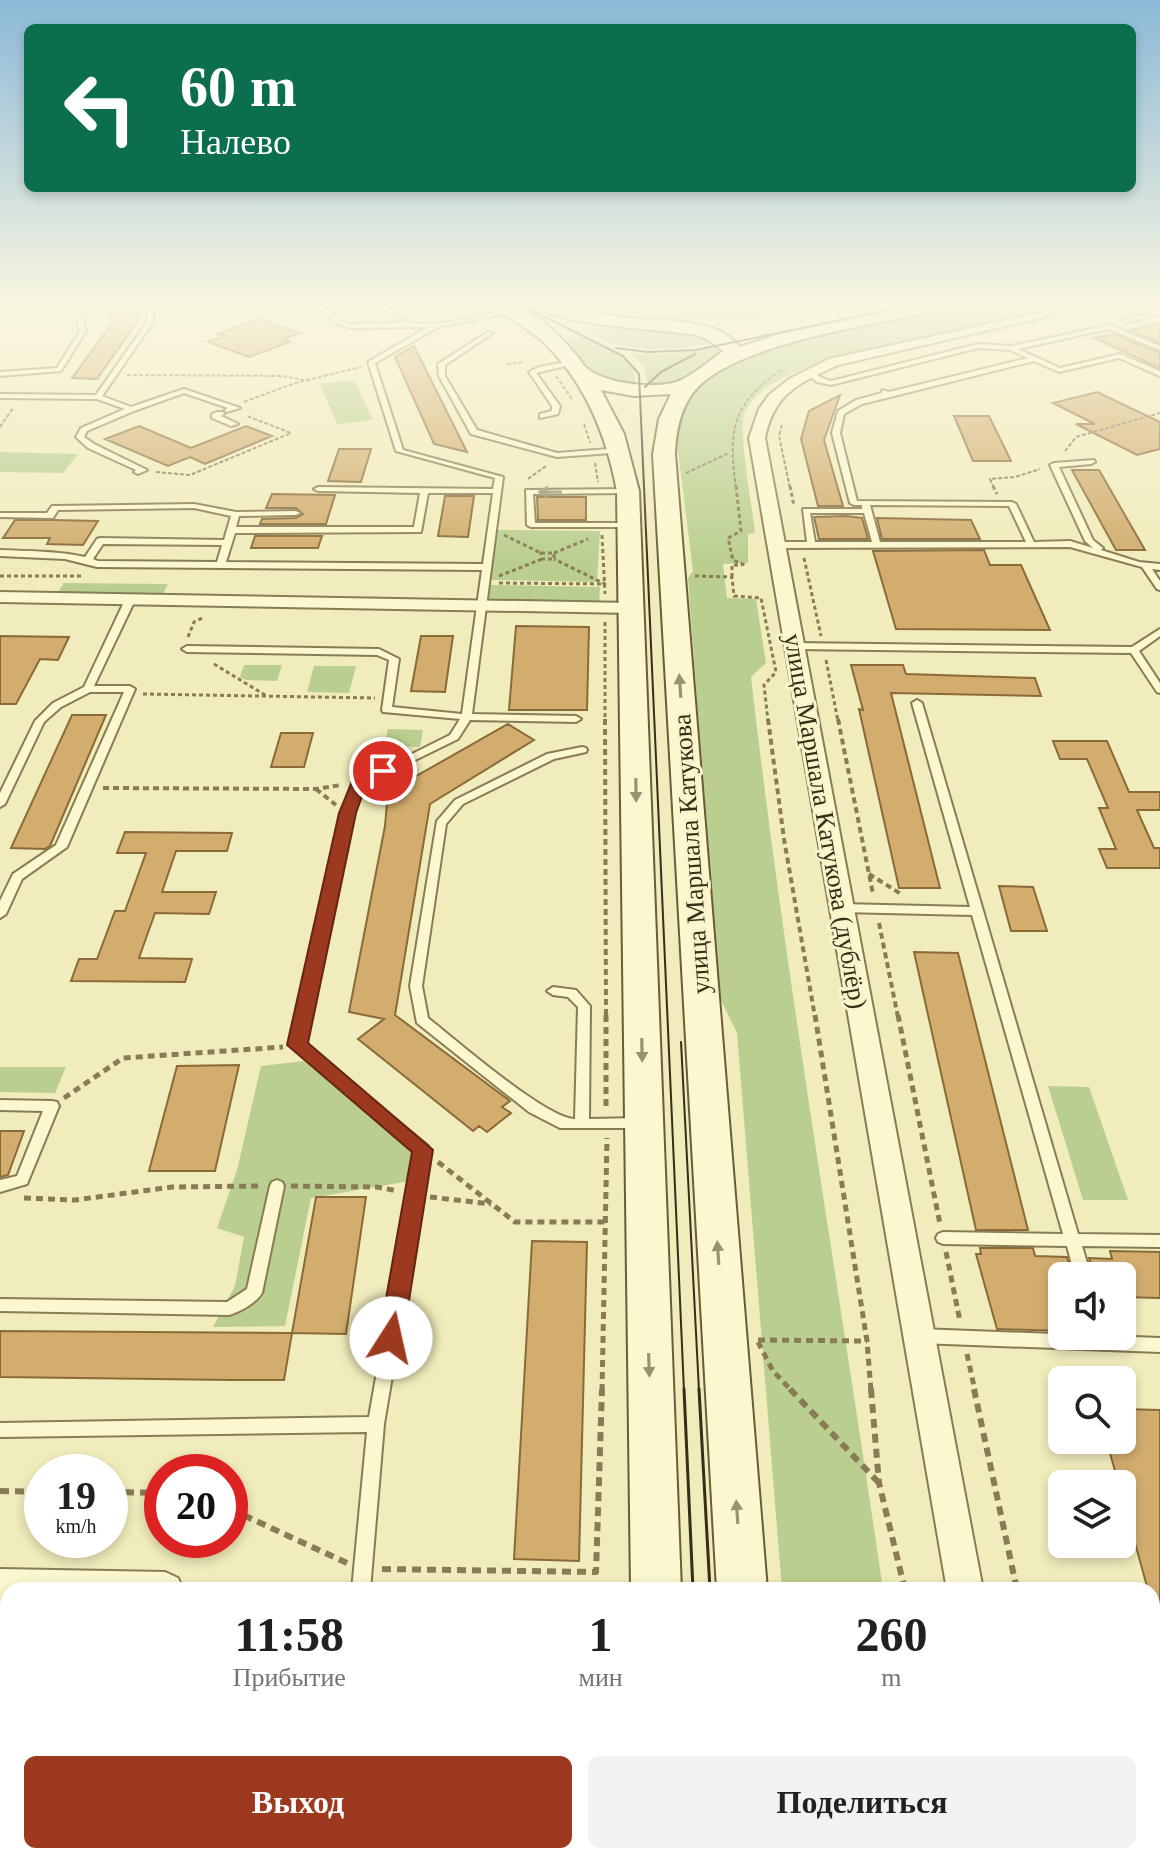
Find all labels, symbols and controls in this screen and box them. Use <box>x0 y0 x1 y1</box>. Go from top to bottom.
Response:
icon: left <box>48 56 152 160</box>
text: 60 m <box>180 56 297 118</box>
text: Налево <box>180 122 291 162</box>
one-way arrow <box>537 486 562 498</box>
street label: улица Маршала Катукова (дублёр) <box>778 631 873 1011</box>
one-way arrow <box>673 673 686 698</box>
street label: улица Маршала Катукова <box>667 712 716 995</box>
pin <box>349 737 417 805</box>
icon: arrive <box>361 749 405 793</box>
one-way arrow <box>629 778 642 803</box>
one-way arrow <box>635 1038 648 1063</box>
one-way arrow <box>711 1240 724 1265</box>
map controls <box>1048 1262 1136 1558</box>
button: sound <box>1048 1262 1136 1350</box>
position arrow <box>349 1296 433 1380</box>
one-way arrow <box>643 1353 656 1378</box>
button: search <box>1048 1366 1136 1454</box>
speed limit sign: 20 <box>144 1454 248 1558</box>
button: layers <box>1048 1470 1136 1558</box>
text: 19 <box>56 1473 96 1518</box>
one-way arrow <box>730 1499 743 1524</box>
text: km/h <box>55 1515 97 1537</box>
text: 11:58 <box>235 1608 344 1661</box>
text: 1 <box>589 1608 613 1661</box>
text: 260 <box>855 1608 927 1661</box>
text: Прибытие <box>233 1663 346 1692</box>
text: мин <box>578 1663 623 1692</box>
text: m <box>881 1663 901 1692</box>
button: Выход <box>24 1756 572 1848</box>
button: Поделиться <box>588 1756 1136 1848</box>

